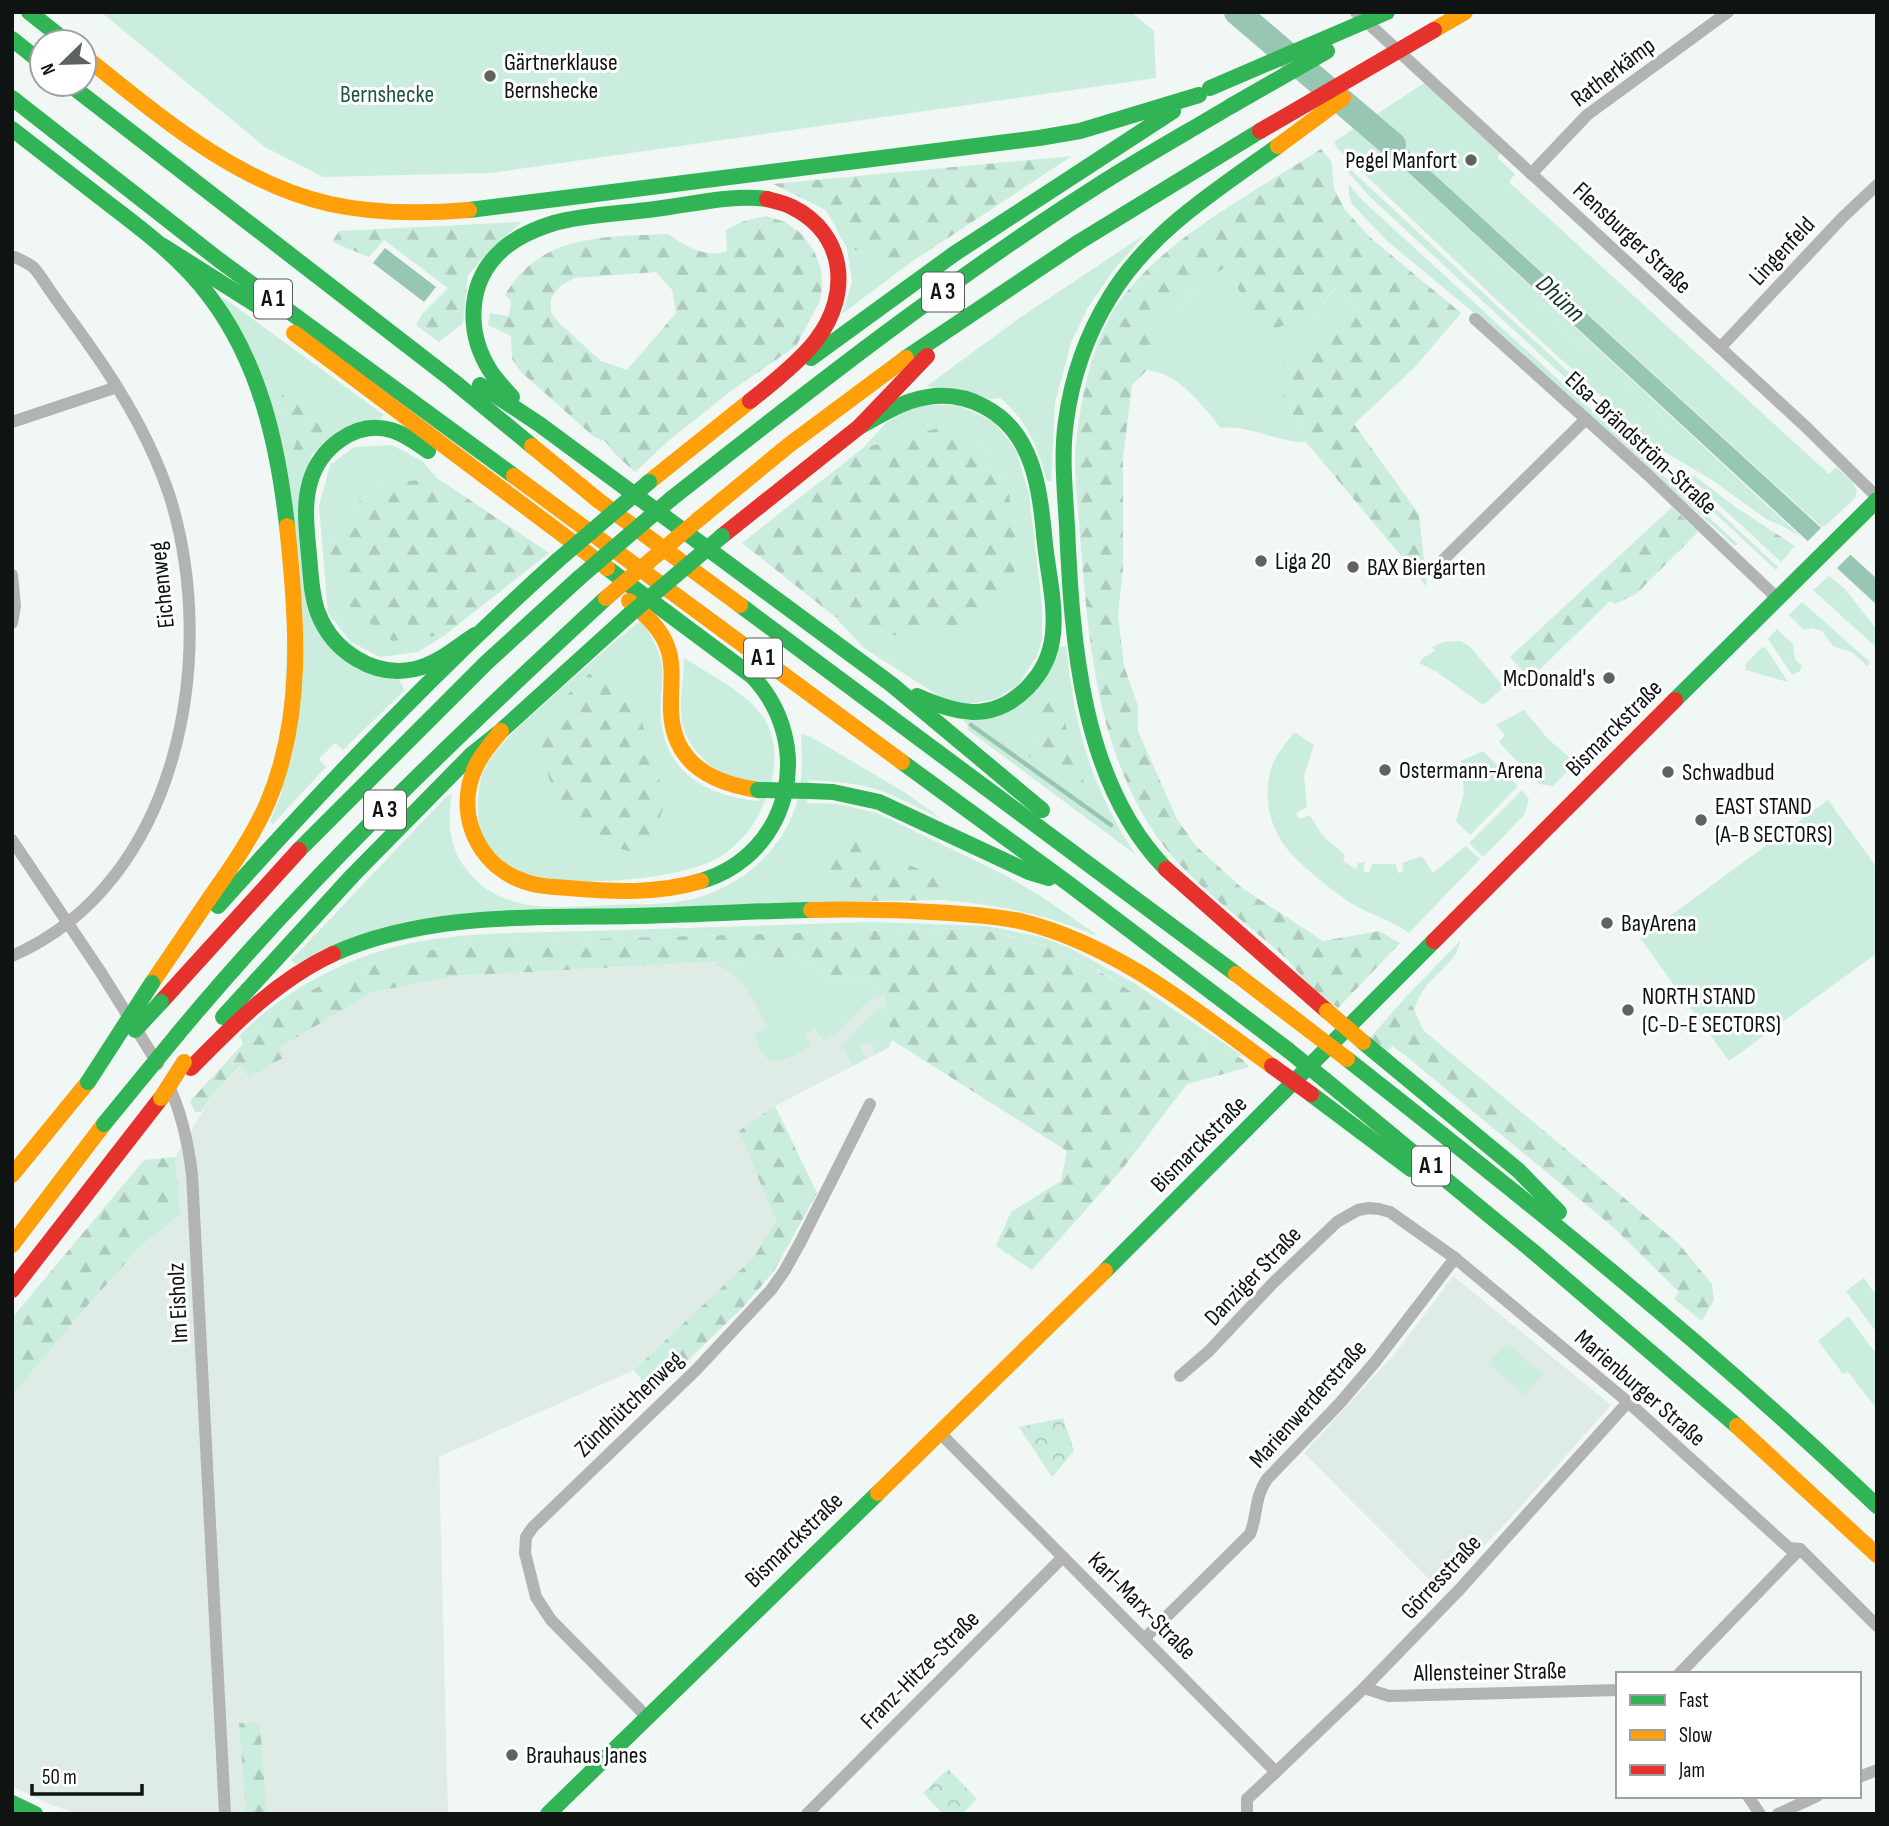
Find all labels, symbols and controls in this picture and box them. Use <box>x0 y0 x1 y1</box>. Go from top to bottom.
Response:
north arrow <box>28 28 98 98</box>
street label: Ratherkämp <box>1565 31 1661 113</box>
place label: Gärtnerklause Bernshecke <box>504 48 618 105</box>
text: N <box>36 60 61 78</box>
marker: Gärtnerklause Bernshecke <box>482 68 498 84</box>
park label: Bernshecke <box>340 80 434 109</box>
place label: Pegel Manfort <box>1345 146 1457 175</box>
marker: Pegel Manfort <box>1463 152 1479 168</box>
street label: Flensburger Straße <box>1567 176 1697 300</box>
street label: Lingenfeld <box>1743 211 1821 291</box>
water label: Dhünn <box>1529 269 1591 329</box>
road number: A 3 <box>922 272 964 312</box>
road number: A 1 <box>254 280 292 318</box>
street label: Elsa-Brändström-Straße <box>1559 365 1723 521</box>
street label: Eichenweg <box>143 540 181 630</box>
place label: Liga 20 <box>1275 547 1331 576</box>
marker: Liga 20 <box>1253 553 1269 569</box>
place label: BAX Biergarten <box>1367 553 1486 582</box>
marker: BAX Biergarten <box>1345 559 1361 575</box>
road number: A 1 <box>744 638 782 678</box>
place label: McDonald's <box>1503 664 1595 693</box>
marker: McDonald's <box>1601 670 1617 686</box>
street label: Bismarckstraße <box>1560 674 1668 782</box>
place label: Ostermann-Arena <box>1399 756 1543 785</box>
place label: Schwadbud <box>1682 758 1775 787</box>
marker: Ostermann-Arena <box>1377 762 1393 778</box>
marker: Schwadbud <box>1660 764 1676 780</box>
road number: A 3 <box>364 790 406 830</box>
place label: EAST STAND (A-B SECTORS) <box>1715 792 1832 849</box>
marker: EAST STAND (A-B SECTORS) <box>1693 812 1709 828</box>
place label: BayArena <box>1621 909 1696 938</box>
marker: BayArena <box>1599 915 1615 931</box>
place label: NORTH STAND (C-D-E SECTORS) <box>1642 982 1781 1039</box>
marker: NORTH STAND (C-D-E SECTORS) <box>1620 1002 1636 1018</box>
street label: Bismarckstraße <box>1145 1090 1253 1198</box>
road number: A 1 <box>1412 1147 1450 1186</box>
street label: Danziger Straße <box>1198 1220 1308 1332</box>
street label: Im Eisholz <box>161 1262 195 1344</box>
street label: Marienburger Straße <box>1569 1323 1711 1453</box>
street label: Marienwerderstraße <box>1243 1334 1373 1474</box>
street label: Zündhütchenweg <box>569 1345 689 1463</box>
street label: Bismarckstraße <box>739 1486 849 1594</box>
street label: Görresstraße <box>1395 1529 1487 1625</box>
street label: Karl-Marx-Straße <box>1082 1546 1202 1666</box>
street label: Franz-Hitze-Straße <box>855 1605 985 1735</box>
street label: Allensteiner Straße <box>1412 1656 1567 1688</box>
legend <box>1616 1672 1861 1798</box>
text: Fast <box>1679 1688 1709 1713</box>
text: Slow <box>1679 1723 1713 1748</box>
place label: Brauhaus Janes <box>526 1741 647 1770</box>
marker: Brauhaus Janes <box>504 1747 520 1763</box>
scale bar <box>32 1752 142 1796</box>
text: Jam <box>1678 1758 1705 1783</box>
text: 50 m <box>42 1765 77 1790</box>

